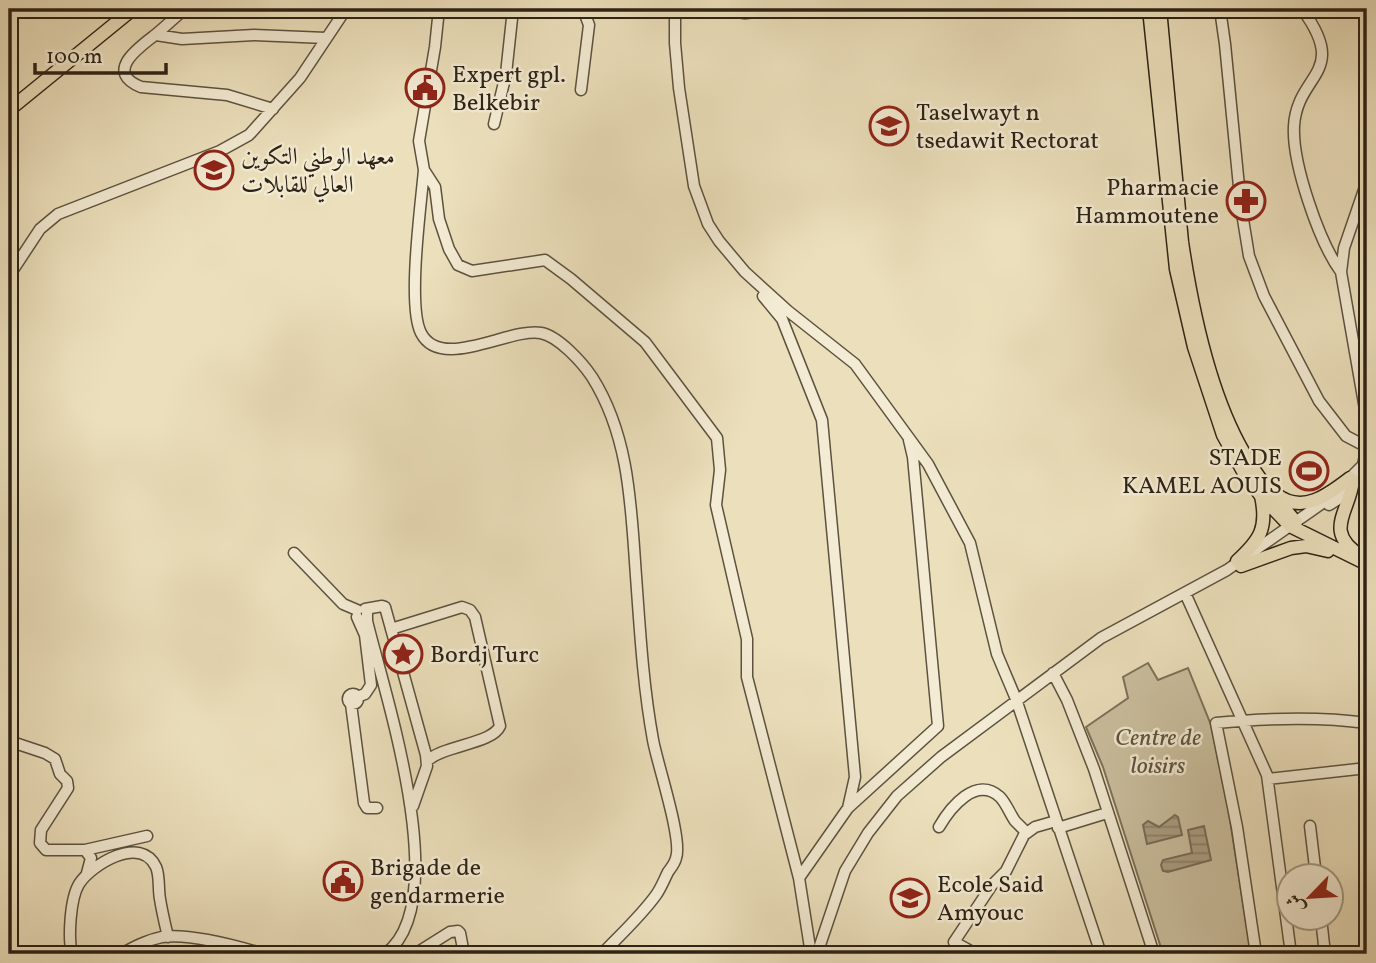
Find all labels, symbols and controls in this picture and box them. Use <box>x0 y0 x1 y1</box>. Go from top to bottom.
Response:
scale bar <box>35 32 166 76</box>
text: 100 m <box>46 43 103 72</box>
place label: Expert gpl. Belkebir <box>452 59 566 121</box>
public building icon: Expert gpl. Belkebir <box>404 67 446 109</box>
place label: Taselwayt n tsedawit Rectorat <box>916 97 1099 159</box>
school or university icon: Taselwayt n tsedawit Rectorat <box>868 105 910 147</box>
place label: معهد الوطني التكوين العالي للقابلات <box>241 141 395 203</box>
school or university icon: معهد الوطني التكوين العالي للقابلات <box>193 149 235 191</box>
place label: Pharmacie Hammoutene <box>1075 172 1219 234</box>
pharmacy icon: Pharmacie Hammoutene <box>1225 180 1267 222</box>
place label: STADE KAMEL AOUIS <box>1122 442 1282 504</box>
sports icon: STADE KAMEL AOUIS <box>1288 450 1330 492</box>
place icon: Bordj Turc <box>382 633 424 675</box>
place label: Bordj Turc <box>430 639 539 673</box>
park label: Centre de loisirs <box>1115 722 1201 784</box>
place label: Brigade de gendarmerie <box>370 852 505 914</box>
public building icon: Brigade de gendarmerie <box>322 860 364 902</box>
north arrow <box>1274 862 1344 932</box>
place label: Ecole Said Amyouc <box>937 869 1044 931</box>
school or university icon: Ecole Said Amyouc <box>889 877 931 919</box>
text: ش <box>1281 889 1312 917</box>

